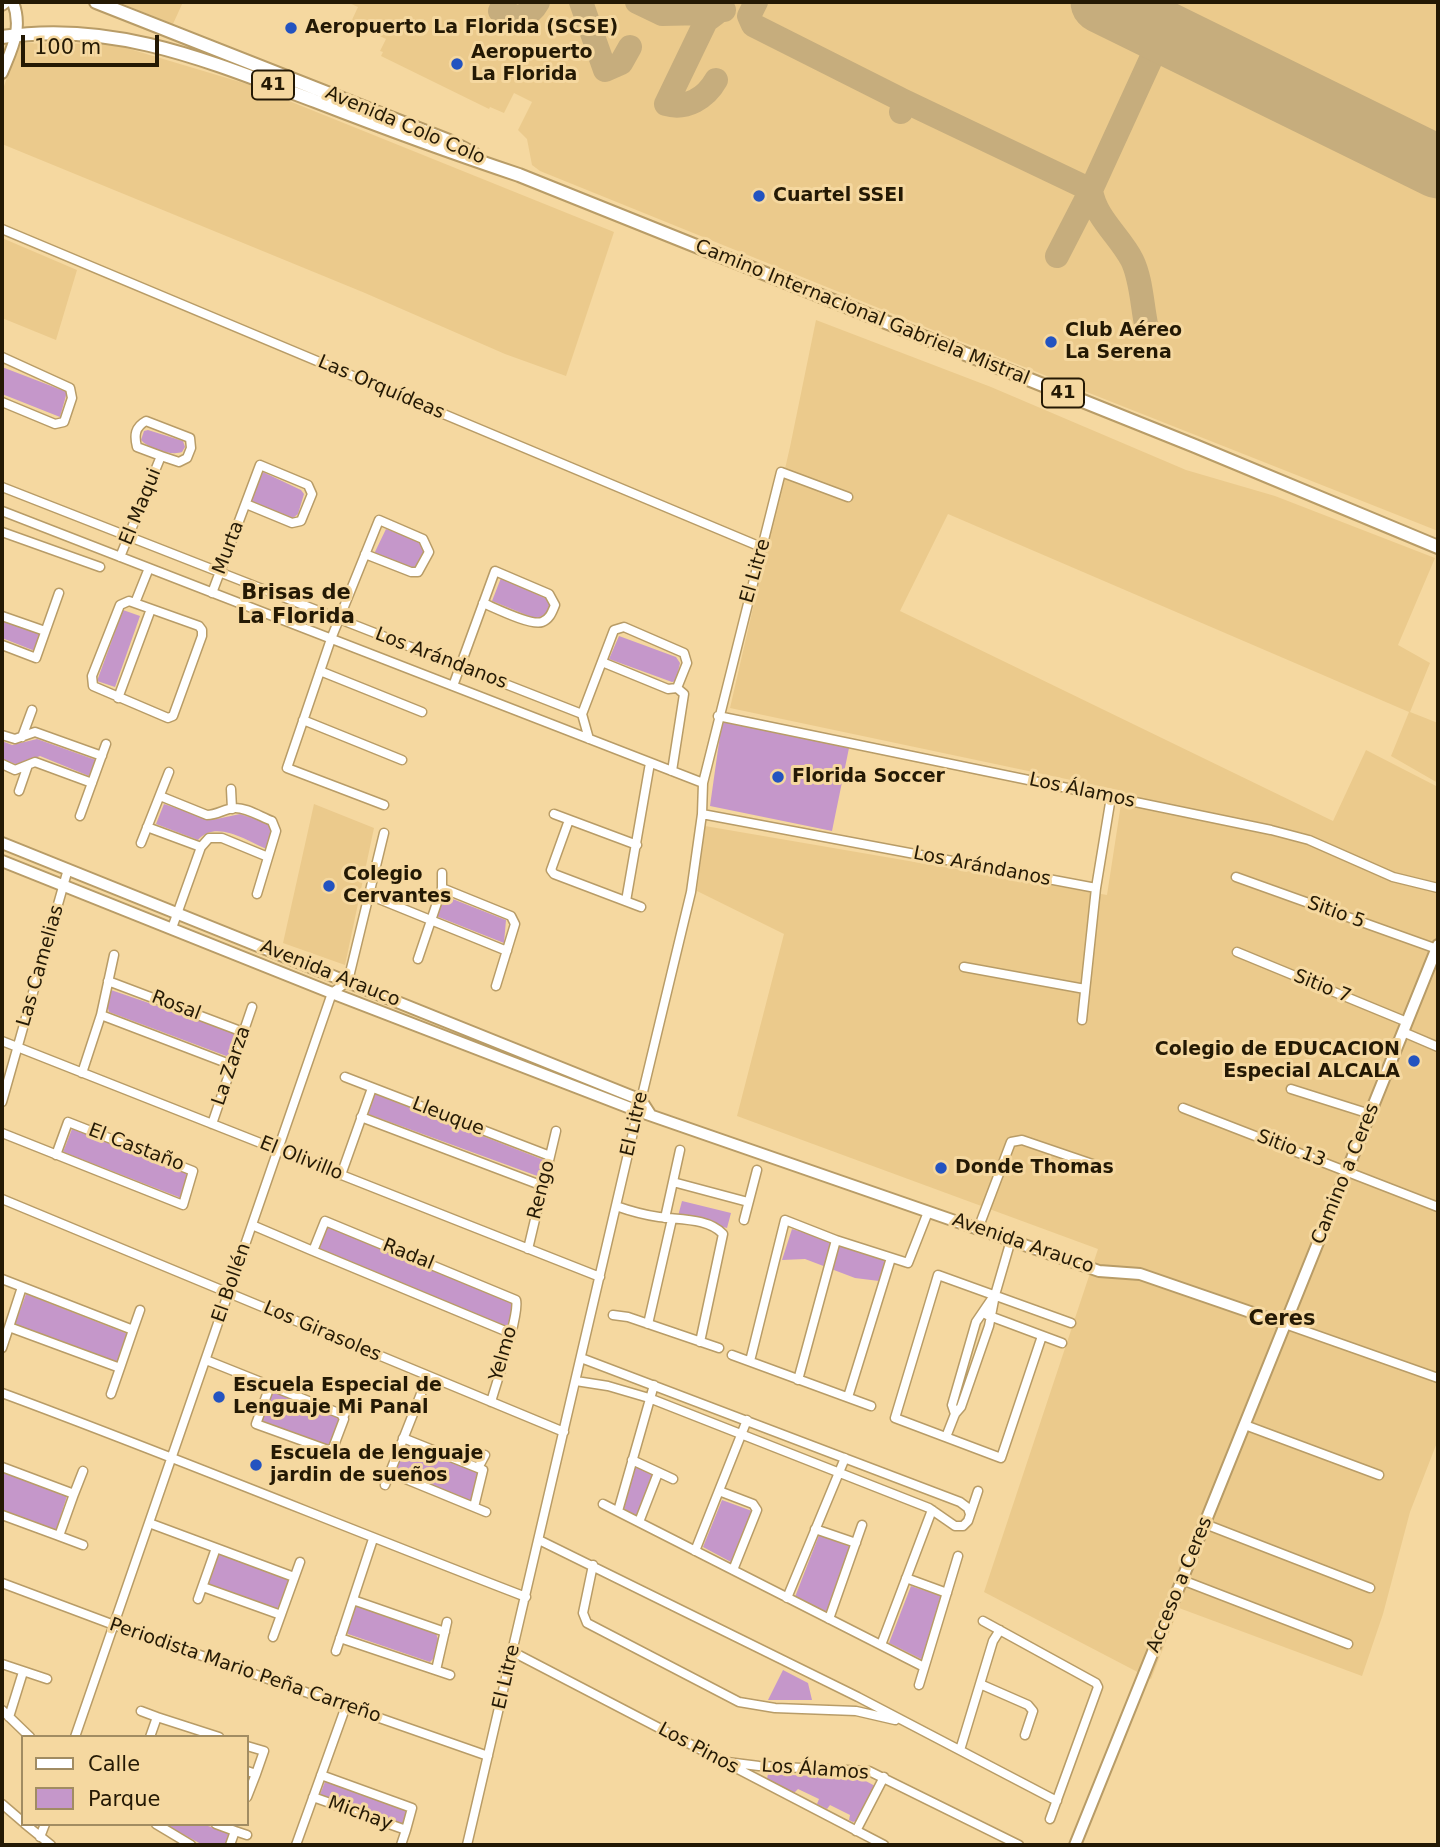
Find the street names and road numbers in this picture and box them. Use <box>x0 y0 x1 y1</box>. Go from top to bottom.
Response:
road number: 41 <box>252 70 294 100</box>
street label: Avenida Colo Colo <box>322 82 488 170</box>
street label: Camino Internacional Gabriela Mistral <box>691 235 1033 391</box>
street label: Las Orquídeas <box>314 351 448 425</box>
road number: 41 <box>1042 379 1084 408</box>
street label: El Maqui <box>115 465 167 549</box>
street label: Murta <box>208 518 250 578</box>
street label: El Litre <box>736 536 776 606</box>
street label: Los Arándanos <box>372 623 510 695</box>
street label: Los Álamos <box>1027 769 1137 813</box>
street label: Los Arándanos <box>911 842 1053 892</box>
street label: Sitio 5 <box>1304 892 1368 934</box>
street label: Las Camelias <box>13 903 69 1029</box>
street label: Avenida Arauco <box>257 936 403 1012</box>
street label: Sitio 7 <box>1290 965 1354 1009</box>
street label: Rosal <box>148 986 204 1026</box>
street label: La Zarza <box>208 1023 256 1109</box>
street label: El Litre <box>617 1089 653 1159</box>
street label: Lleuque <box>409 1093 487 1141</box>
street label: Camino a Ceres <box>1307 1100 1385 1248</box>
street label: El Castaño <box>85 1119 187 1177</box>
street label: Sitio 13 <box>1253 1125 1329 1173</box>
street label: El Olivillo <box>256 1132 346 1186</box>
street label: Rengo <box>524 1158 560 1222</box>
street label: Avenida Arauco <box>949 1209 1097 1279</box>
street label: Radal <box>379 1234 437 1276</box>
street label: El Bollén <box>208 1240 256 1326</box>
street label: Los Girasoles <box>260 1297 384 1367</box>
street label: Yelmo <box>485 1324 523 1384</box>
street label: Acceso a Ceres <box>1142 1514 1218 1656</box>
street label: Periodista Mario Peña Carreño <box>106 1614 384 1728</box>
street label: El Litre <box>489 1642 525 1712</box>
street label: Los Pinos <box>654 1718 742 1780</box>
street label: Los Álamos <box>760 1755 870 1785</box>
street label: Michay <box>325 1792 395 1836</box>

